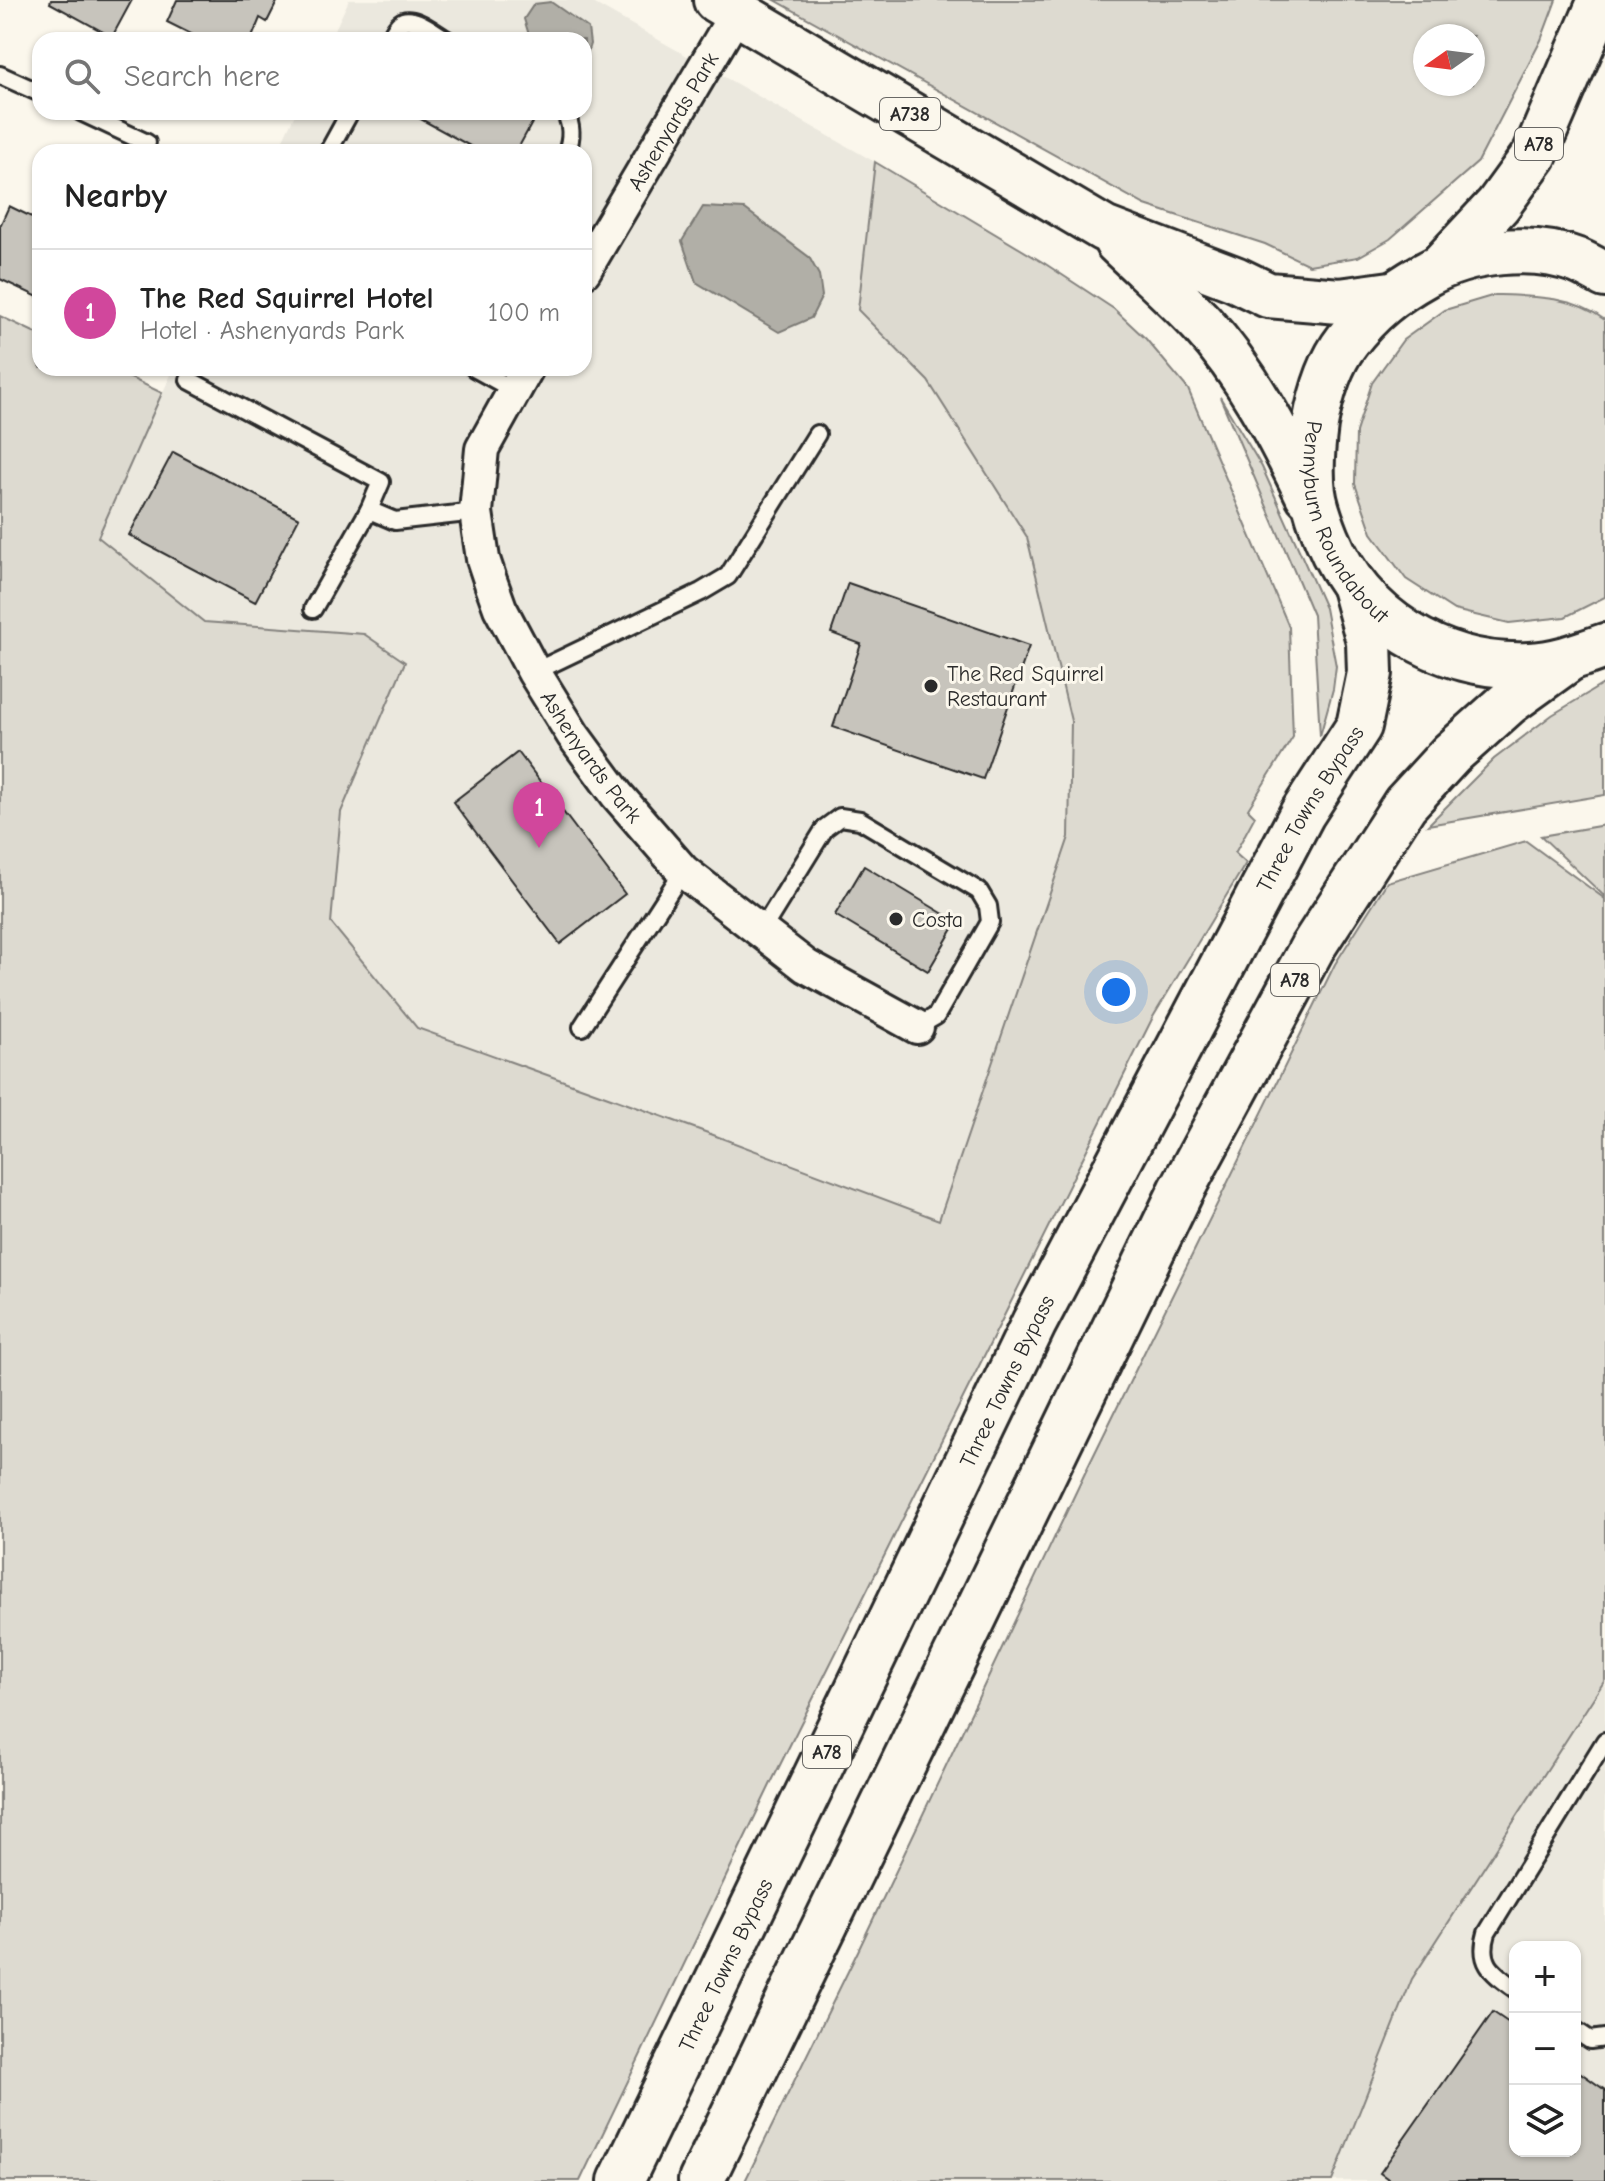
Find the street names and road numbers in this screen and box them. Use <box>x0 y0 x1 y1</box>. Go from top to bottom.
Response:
street label: Ashenyards Park <box>622 48 724 196</box>
road number: A738 <box>880 98 940 130</box>
road number: A78 <box>1515 128 1563 160</box>
street label: Pennyburn Roundabout <box>1297 419 1394 629</box>
street label: Ashenyards Park <box>535 686 647 828</box>
street label: Three Towns Bypass <box>1251 721 1370 896</box>
road number: A78 <box>1271 964 1319 996</box>
street label: Three Towns Bypass <box>954 1291 1060 1472</box>
road number: A78 <box>803 1736 851 1768</box>
street label: Three Towns Bypass <box>673 1875 779 2056</box>

